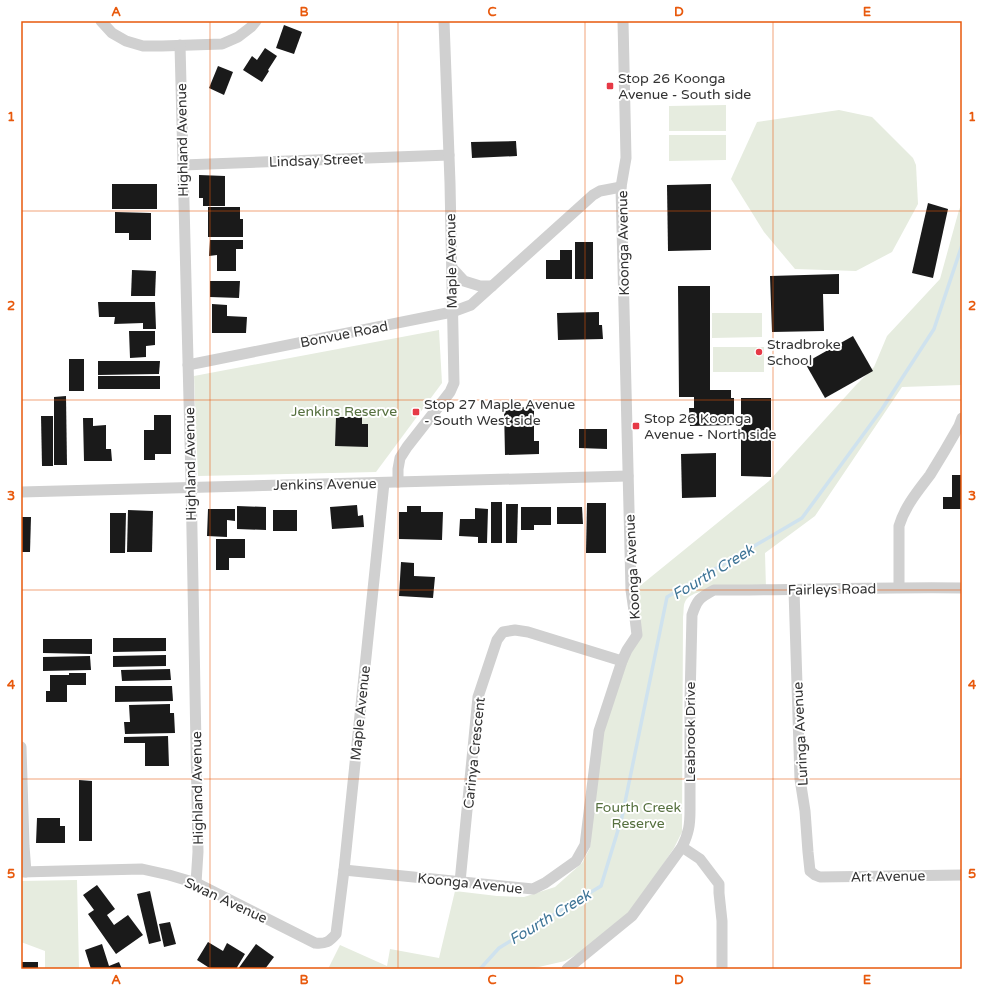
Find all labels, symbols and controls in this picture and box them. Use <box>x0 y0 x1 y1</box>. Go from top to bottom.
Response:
text: A <box>111 4 121 20</box>
text: B <box>299 4 309 20</box>
text: C <box>487 4 497 20</box>
text: D <box>674 4 684 20</box>
text: E <box>863 4 871 20</box>
place label: Stop 26 Koonga Avenue - South side <box>618 70 751 103</box>
marker: Stop 26 Koonga Avenue - South side <box>605 81 615 91</box>
street label: Highland Avenue <box>173 83 192 197</box>
text: 1 <box>7 109 15 125</box>
text: 1 <box>968 109 976 125</box>
street label: Lindsay Street <box>268 150 364 171</box>
street label: Koonga Avenue <box>614 190 633 296</box>
street label: Maple Avenue <box>442 213 461 309</box>
text: 2 <box>7 298 15 314</box>
text: 2 <box>968 298 976 314</box>
street label: Bonvue Road <box>299 318 390 351</box>
place label: Stradbroke School <box>767 336 841 369</box>
marker: Stradbroke School <box>754 347 764 357</box>
place label: Stop 27 Maple Avenue - South West side <box>424 396 575 429</box>
park label: Jenkins Reserve <box>291 403 397 420</box>
street label: Highland Avenue <box>181 407 200 521</box>
marker: Stop 27 Maple Avenue - South West side <box>411 407 421 417</box>
place label: Stop 26 Koonga Avenue - North side <box>644 410 777 443</box>
marker: Stop 26 Koonga Avenue - North side <box>631 421 641 431</box>
street label: Jenkins Avenue <box>273 475 377 494</box>
text: 3 <box>7 488 15 504</box>
text: 3 <box>968 488 976 504</box>
street label: Koonga Avenue <box>621 514 644 620</box>
water label: Fourth Creek <box>669 540 759 603</box>
street label: Fairleys Road <box>788 580 876 599</box>
street label: Maple Avenue <box>347 665 374 761</box>
text: 4 <box>7 677 16 693</box>
text: 4 <box>968 677 977 693</box>
street label: Luringa Avenue <box>789 681 812 787</box>
street label: Leabrook Drive <box>682 682 699 782</box>
street label: Carinya Crescent <box>460 696 489 810</box>
street label: Highland Avenue <box>188 731 207 845</box>
park label: Fourth Creek Reserve <box>595 799 681 832</box>
text: 5 <box>7 866 15 882</box>
text: 5 <box>968 866 976 882</box>
street label: Art Avenue <box>850 867 926 886</box>
street label: Koonga Avenue <box>417 870 523 897</box>
street label: Swan Avenue <box>182 874 270 927</box>
water label: Fourth Creek <box>506 885 596 948</box>
text: A <box>111 972 121 988</box>
text: B <box>299 972 309 988</box>
text: C <box>487 972 497 988</box>
text: D <box>674 972 684 988</box>
text: E <box>863 972 871 988</box>

